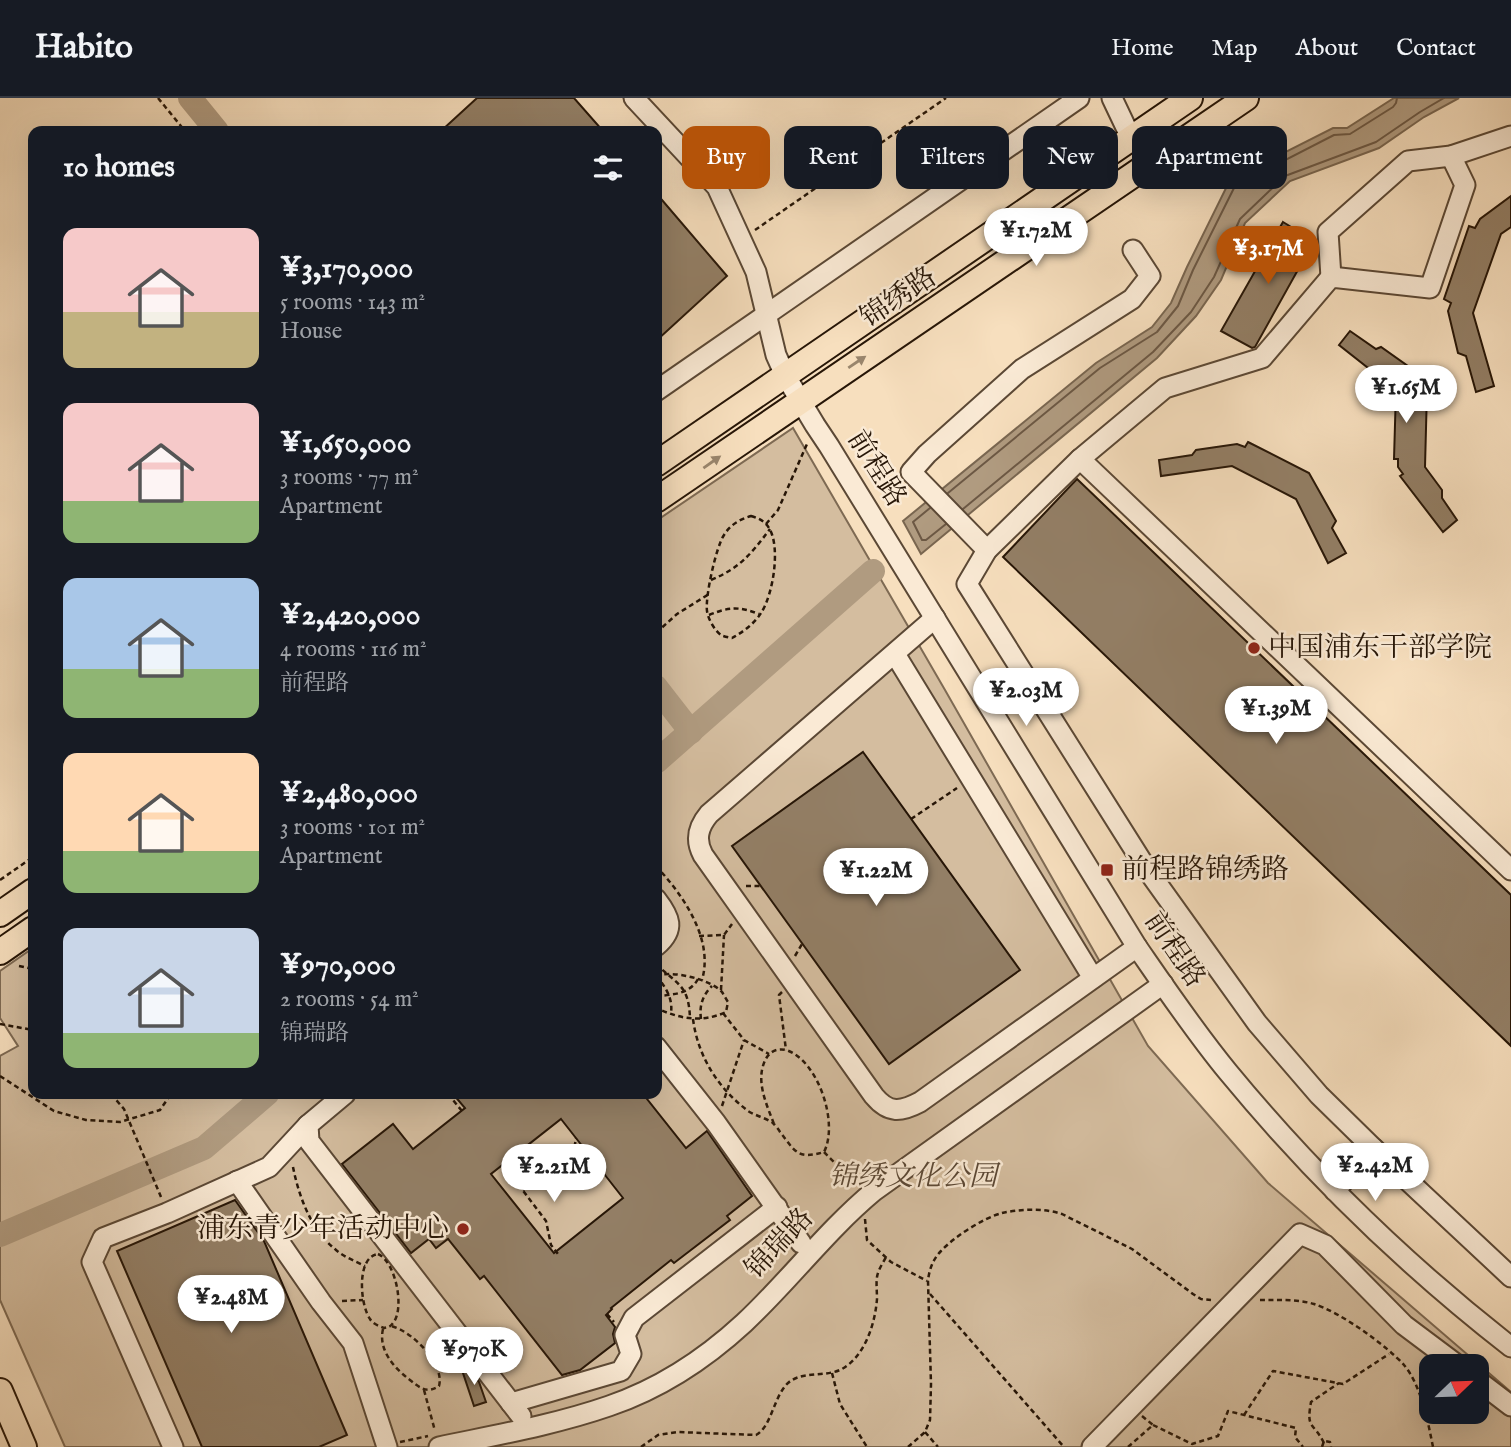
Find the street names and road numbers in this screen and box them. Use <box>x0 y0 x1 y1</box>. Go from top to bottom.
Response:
street label: 锦绣路 <box>854 260 944 336</box>
street label: 前程路 <box>839 424 913 514</box>
street label: 前程路 <box>1136 905 1212 995</box>
street label: 锦瑞路 <box>739 1201 821 1287</box>

